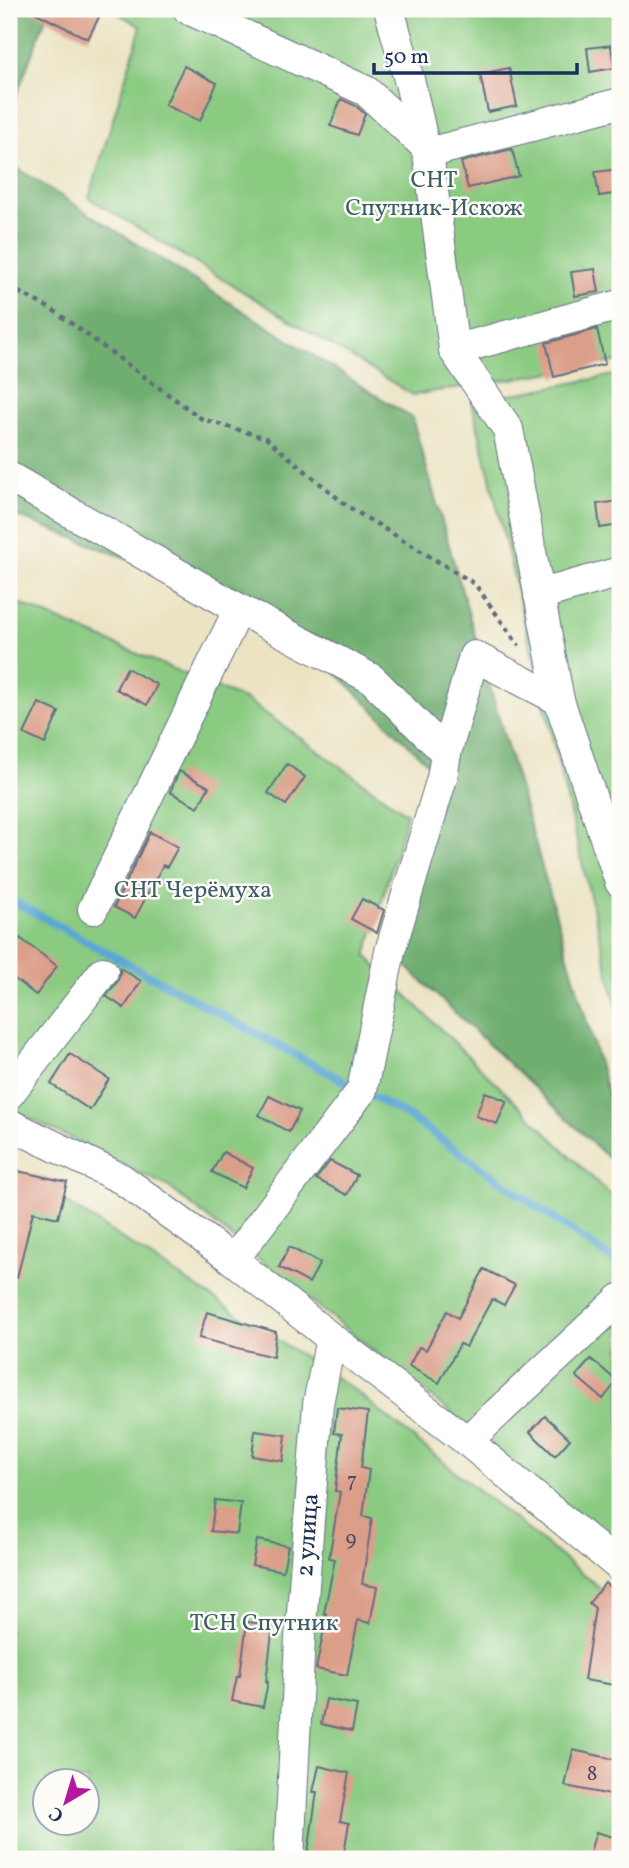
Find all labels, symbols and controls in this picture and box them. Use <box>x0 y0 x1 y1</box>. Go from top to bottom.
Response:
scale bar <box>374 32 576 76</box>
text: 50 m <box>384 43 429 72</box>
park label: СНТ Спутник-Искож <box>345 164 523 226</box>
park label: СНТ Черёмуха <box>114 874 272 908</box>
house number: 7 <box>347 1467 357 1496</box>
street label: 2 улица <box>289 1492 329 1578</box>
house number: 9 <box>346 1525 357 1554</box>
park label: ТСН Спутник <box>190 1607 339 1641</box>
house number: 8 <box>587 1760 597 1789</box>
north arrow <box>32 1766 102 1836</box>
text: С <box>44 1800 70 1828</box>

